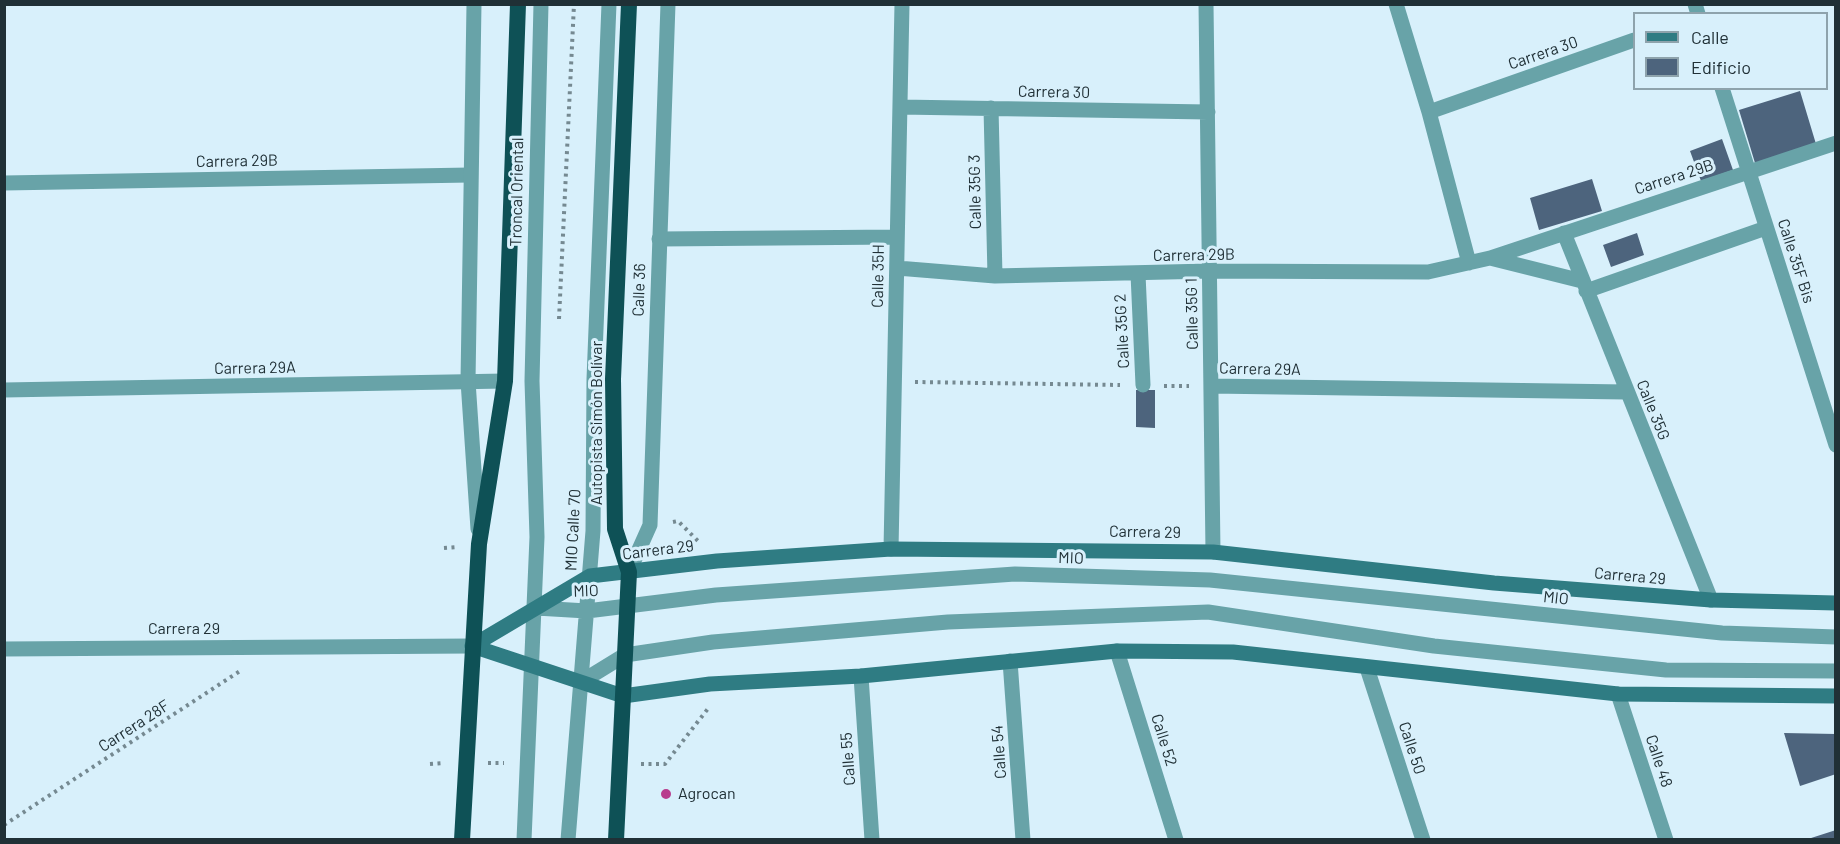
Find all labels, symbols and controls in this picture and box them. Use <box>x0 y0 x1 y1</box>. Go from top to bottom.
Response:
legend <box>1633 12 1828 90</box>
text: Calle <box>1691 26 1729 48</box>
street label: Carrera 30 <box>1506 32 1580 74</box>
text: Edificio <box>1691 56 1751 78</box>
street label: Carrera 30 <box>1018 82 1090 102</box>
street label: Troncal Oriental <box>506 137 528 247</box>
street label: Carrera 29B <box>196 151 278 171</box>
street label: Calle 35G 3 <box>965 155 985 229</box>
street label: Carrera 29B <box>1632 155 1716 199</box>
street label: Calle 35F Bis <box>1773 216 1819 306</box>
street label: Calle 35H <box>868 244 888 308</box>
street label: Carrera 29B <box>1153 245 1235 265</box>
street label: Calle 36 <box>628 263 650 317</box>
street label: Calle 35G 1 <box>1182 278 1202 350</box>
street label: Calle 35G 2 <box>1110 293 1134 369</box>
street label: Autopista Simón Bolívar <box>587 341 607 505</box>
street label: Carrera 29A <box>214 358 296 378</box>
street label: Carrera 29A <box>1219 359 1301 379</box>
street label: Calle 35G <box>1632 377 1674 443</box>
street label: MIO Calle 70 <box>561 488 585 572</box>
street label: Carrera 29 <box>1109 522 1181 542</box>
street label: Carrera 29 <box>621 536 695 564</box>
street label: MIO <box>1058 548 1084 568</box>
street label: Carrera 29 <box>1593 563 1667 589</box>
street label: MIO <box>573 581 599 601</box>
street label: MIO <box>1542 587 1570 609</box>
street label: Carrera 29 <box>148 619 220 639</box>
street label: Carrera 28F <box>95 696 173 756</box>
street label: Calle 52 <box>1147 712 1181 768</box>
street label: Calle 50 <box>1395 719 1429 777</box>
street label: Calle 54 <box>988 724 1010 780</box>
street label: Calle 55 <box>837 732 859 786</box>
street label: Calle 48 <box>1642 732 1676 790</box>
place label: Agrocan <box>678 784 736 804</box>
marker: Agrocan <box>659 787 673 801</box>

